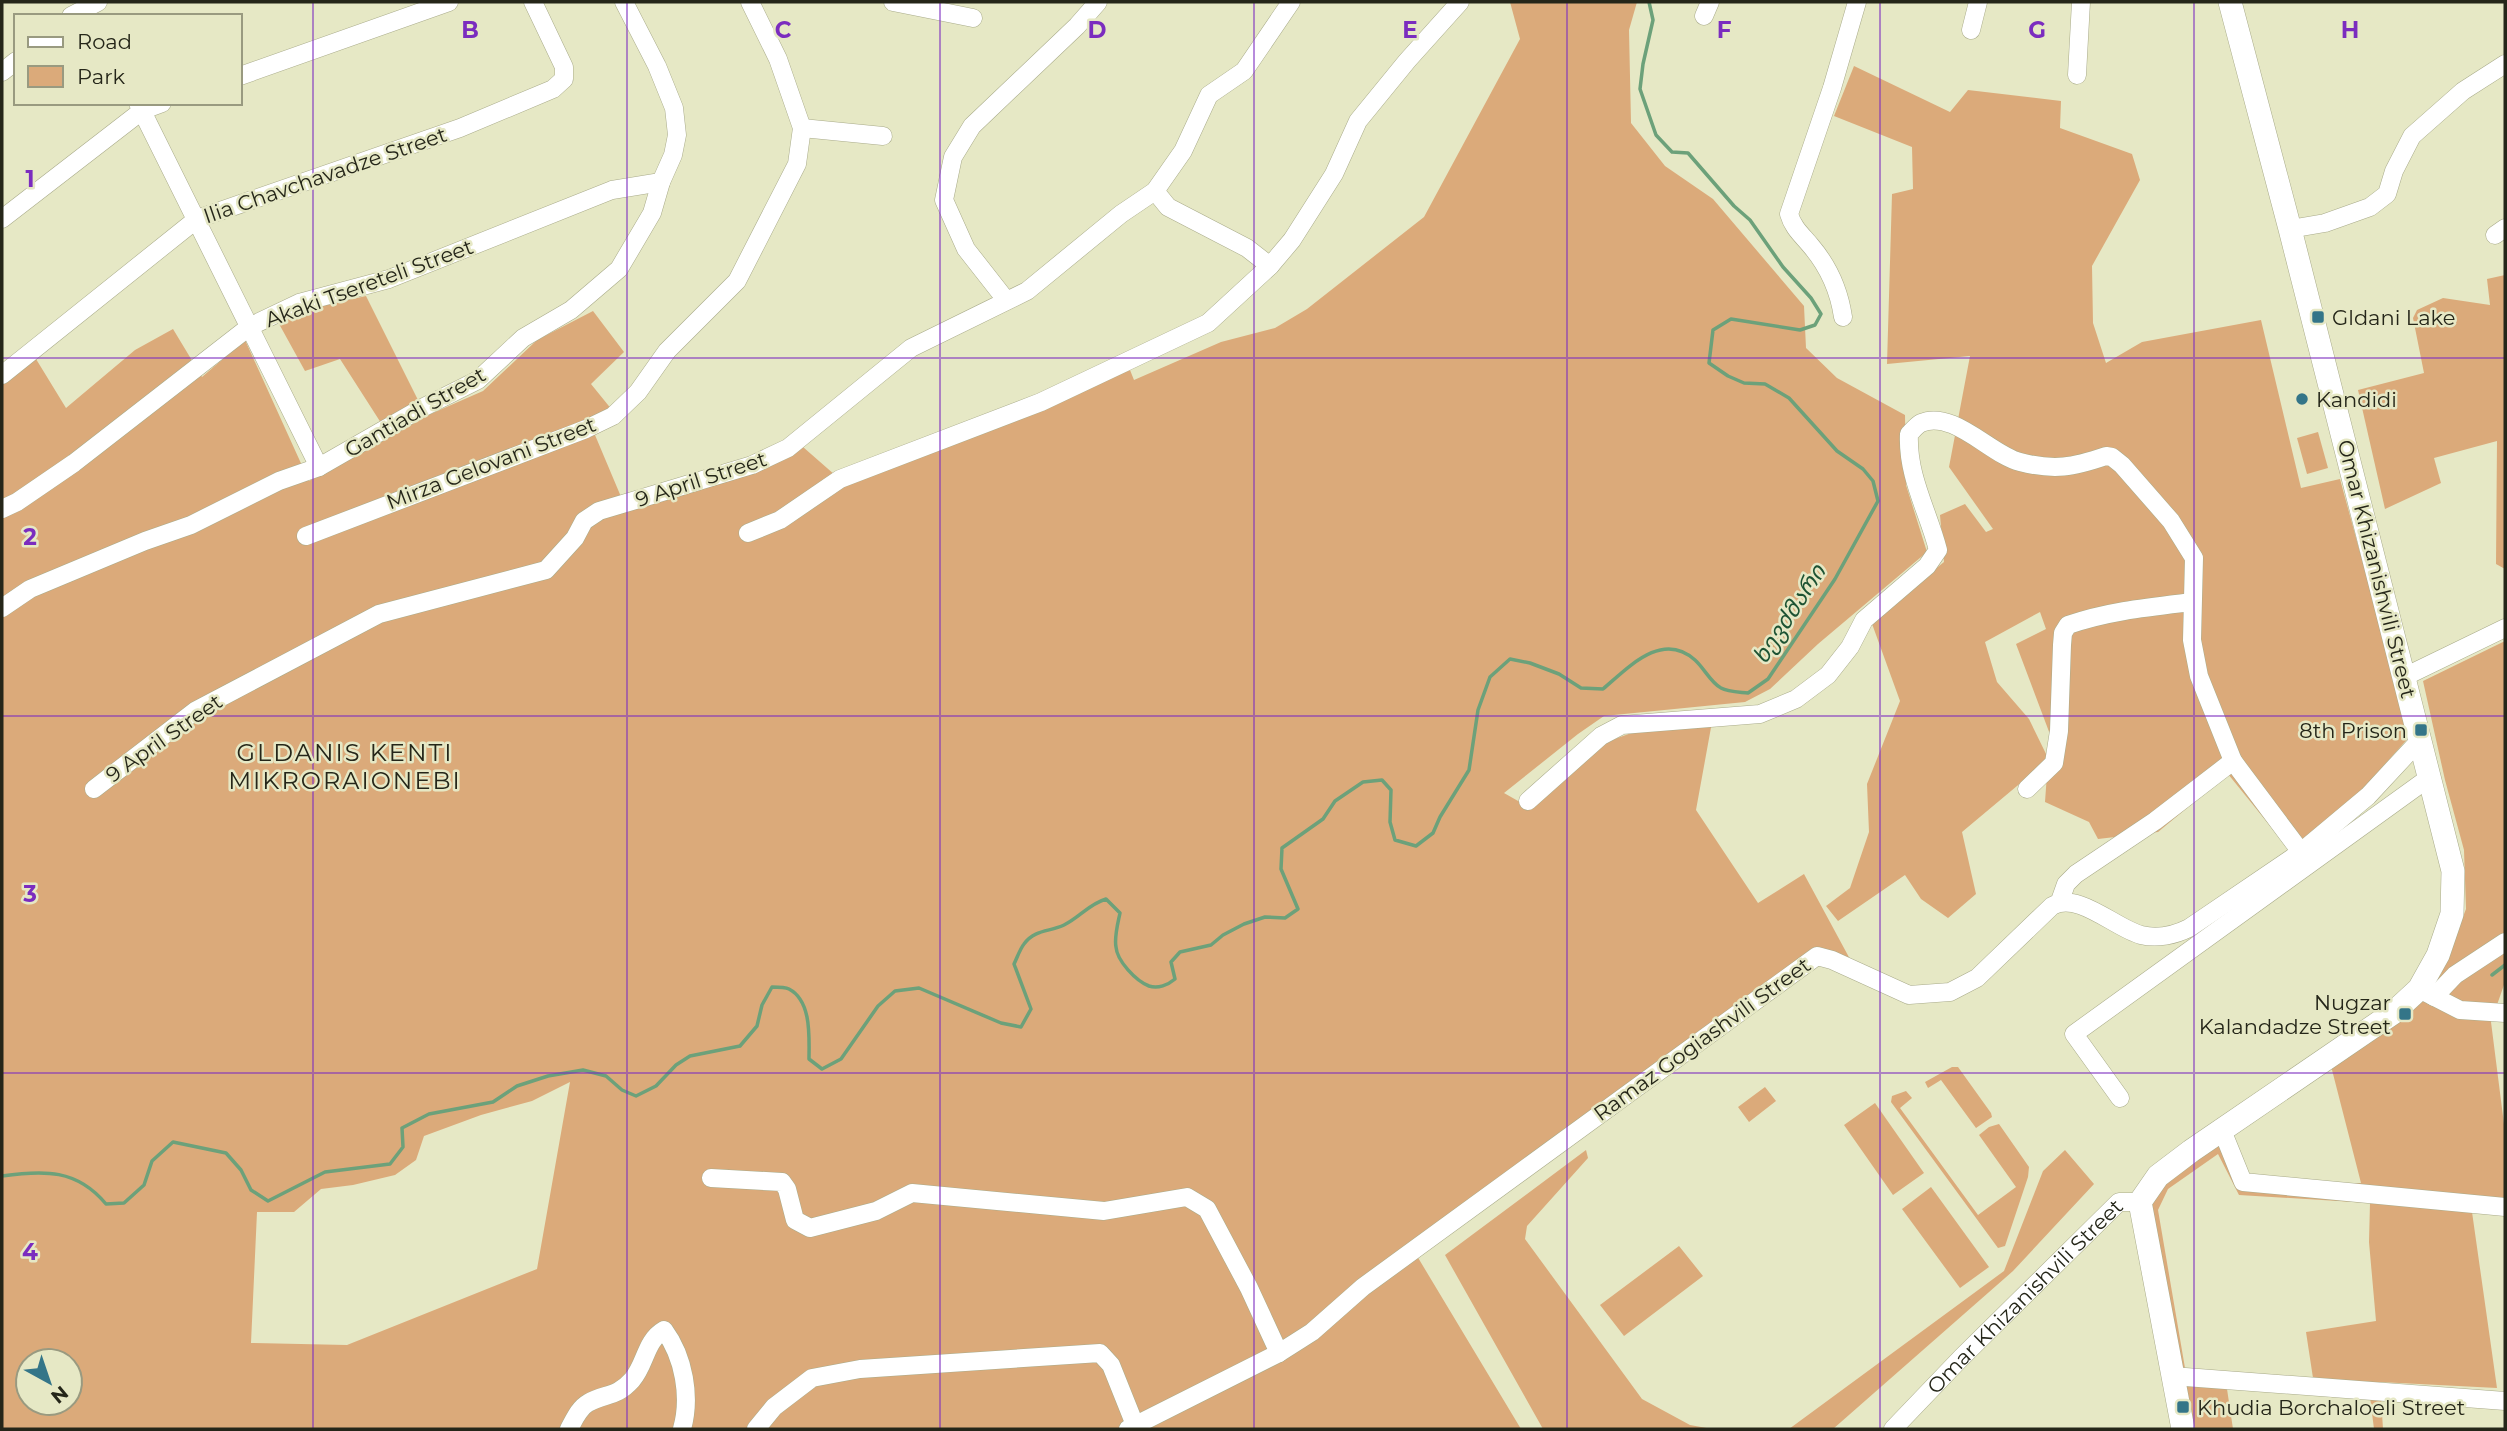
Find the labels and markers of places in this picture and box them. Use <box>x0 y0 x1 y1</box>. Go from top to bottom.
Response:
place label: Gldani Lake <box>2332 305 2455 330</box>
marker: Gldani Lake <box>2310 309 2326 325</box>
place label: Kandidi <box>2316 387 2397 412</box>
marker: Kandidi <box>2294 391 2310 407</box>
place label: 8th Prison <box>2299 718 2407 743</box>
marker: 8th Prison <box>2413 722 2429 738</box>
place label: Nugzar Kalandadze Street <box>2199 990 2391 1039</box>
marker: Nugzar Kalandadze Street <box>2397 1006 2413 1022</box>
place label: Khudia Borchaloeli Street <box>2197 1395 2465 1420</box>
marker: Khudia Borchaloeli Street <box>2175 1399 2191 1415</box>

